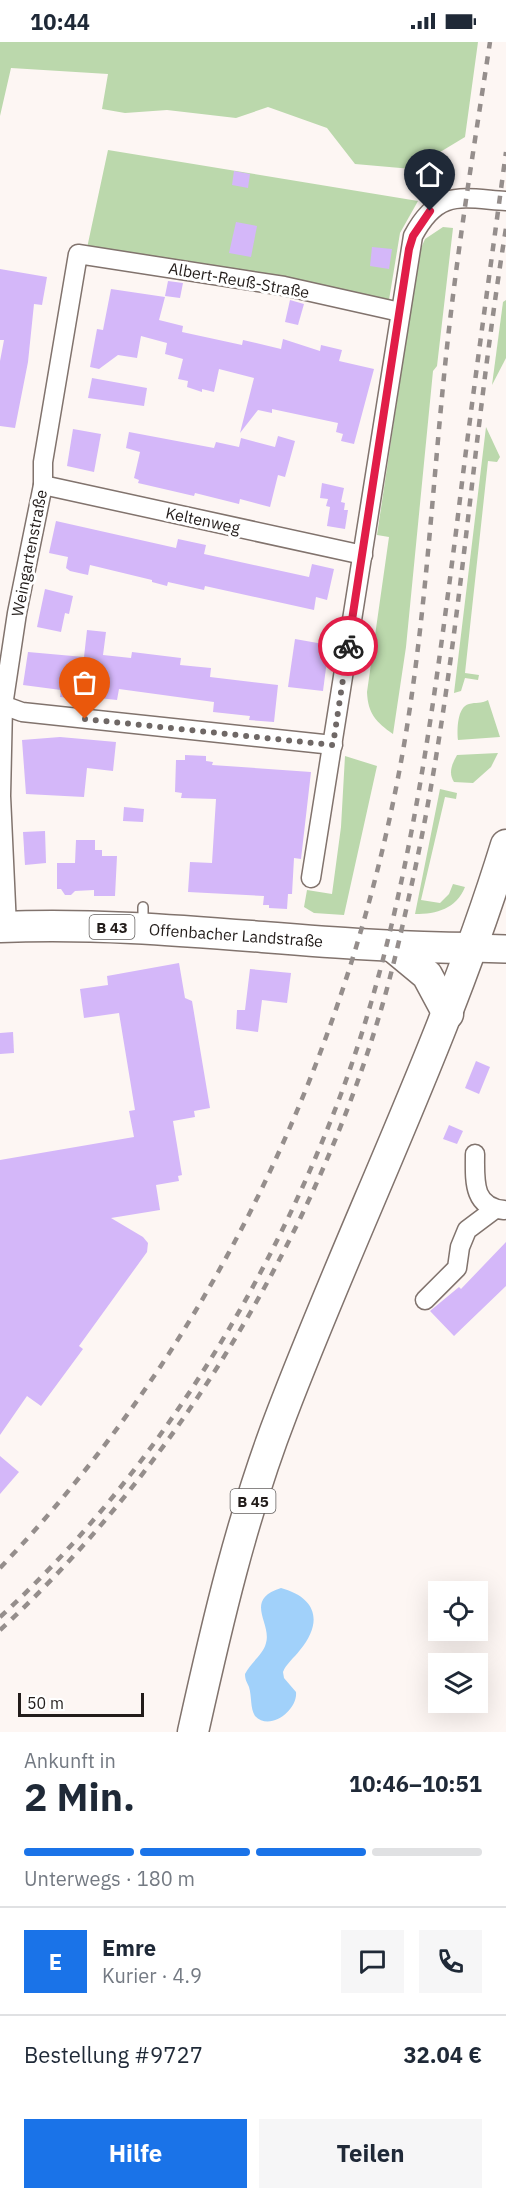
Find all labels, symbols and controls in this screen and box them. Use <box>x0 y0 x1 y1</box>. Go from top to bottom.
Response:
text: 10:44 <box>30 7 90 36</box>
pin <box>404 149 455 211</box>
icon: home <box>413 158 446 191</box>
street label: Albert-Reuß-Straße <box>167 258 311 302</box>
street label: Weingartenstraße <box>7 488 51 618</box>
street label: Keltenweg <box>164 502 243 538</box>
courier <box>318 616 378 676</box>
icon: bike <box>332 630 365 663</box>
pin <box>59 657 110 719</box>
icon: bag <box>68 666 101 699</box>
road number: B 43 <box>90 915 134 939</box>
street label: Offenbacher Landstraße <box>148 919 324 951</box>
road number: B 45 <box>230 1489 276 1513</box>
map controls <box>428 1581 488 1713</box>
button: locate <box>428 1581 488 1641</box>
button: layers <box>428 1653 488 1713</box>
scale bar <box>18 1690 144 1718</box>
text: 50 m <box>27 1693 64 1713</box>
text: Ankunft in <box>24 1747 116 1774</box>
text: 10:46–10:51 <box>349 1769 482 1798</box>
text: 2 Min. <box>24 1771 135 1822</box>
text: Unterwegs · 180 m <box>24 1865 195 1892</box>
button: chat <box>341 1930 404 1993</box>
button: phone <box>419 1930 482 1993</box>
text: Emre <box>102 1933 156 1962</box>
text: E <box>49 1947 62 1976</box>
text: Kurier · 4.9 <box>102 1962 202 1989</box>
text: Bestellung #9727 <box>24 2040 203 2069</box>
text: 32.04 € <box>403 2040 482 2069</box>
button: Hilfe <box>24 2119 247 2188</box>
button: Teilen <box>259 2119 482 2188</box>

